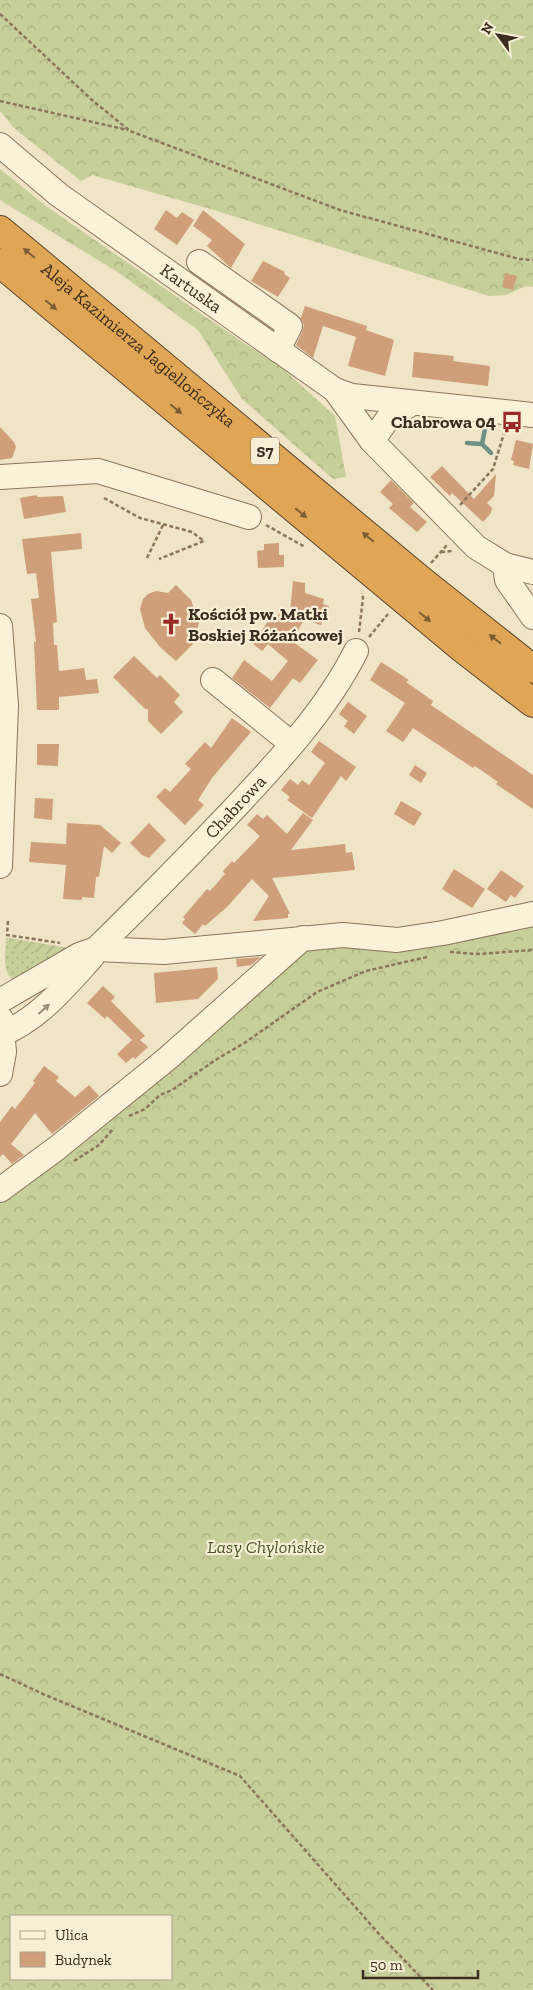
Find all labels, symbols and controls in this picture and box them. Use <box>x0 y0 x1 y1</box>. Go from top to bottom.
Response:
north arrow <box>473 10 523 60</box>
text: N <box>477 19 498 37</box>
one-way arrow <box>23 248 36 259</box>
street label: Aleja Kazimierza Jagiellończyka <box>37 258 240 432</box>
street label: Kartuska <box>156 259 226 318</box>
one-way arrow <box>44 300 57 311</box>
one-way arrow <box>169 404 182 415</box>
bus stop icon: Chabrowa 04 <box>499 409 525 435</box>
place label: Chabrowa 04 <box>391 411 496 433</box>
road number: S7 <box>251 438 279 464</box>
one-way arrow <box>294 508 307 519</box>
one-way arrow <box>363 531 375 543</box>
place label: Kościół pw. Matki Boskiej Różańcowej <box>188 603 343 646</box>
church icon: Kościół pw. Matki Boskiej Różańcowej <box>158 611 184 637</box>
one-way arrow <box>419 612 432 623</box>
one-way arrow <box>489 634 502 645</box>
street label: Chabrowa <box>200 770 271 843</box>
one-way arrow <box>37 1003 49 1015</box>
park label: Lasy Chylońskie <box>207 1536 325 1558</box>
legend <box>10 1915 172 1980</box>
text: Ulica <box>55 1926 88 1944</box>
scale bar <box>363 1948 478 1980</box>
text: Budynek <box>55 1951 112 1969</box>
text: 50 m <box>370 1956 403 1974</box>

